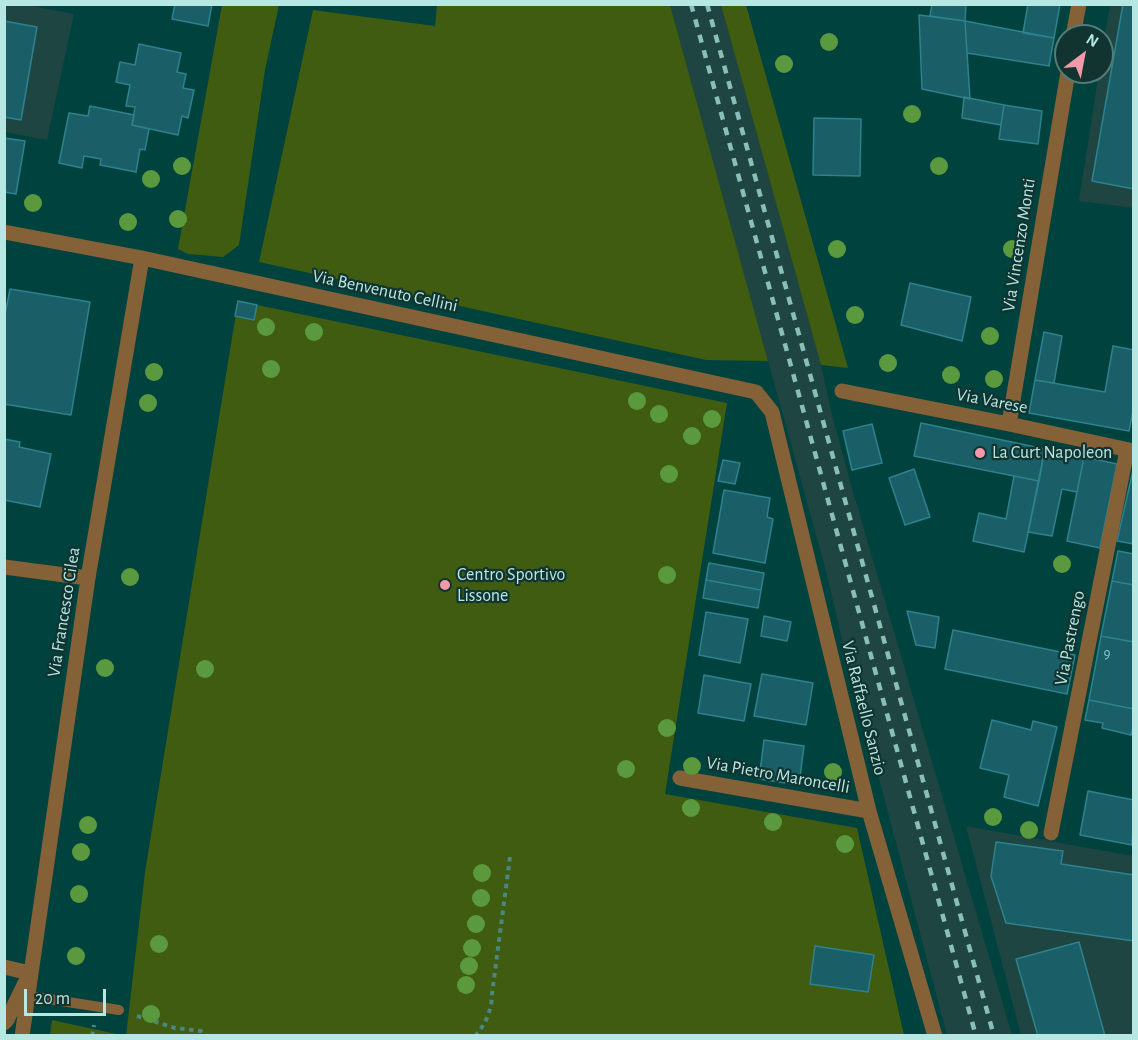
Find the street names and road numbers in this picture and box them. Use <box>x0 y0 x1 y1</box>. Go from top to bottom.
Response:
street label: Via Vincenzo Monti <box>998 177 1040 313</box>
street label: Via Benvenuto Cellini <box>310 265 460 317</box>
street label: Via Varese <box>955 384 1029 418</box>
street label: Via Francesco Cilea <box>43 545 85 679</box>
street label: Via Pastrengo <box>1050 589 1090 687</box>
street label: Via Raffaello Sanzio <box>837 639 891 777</box>
street label: Via Pietro Maroncelli <box>704 752 852 798</box>

